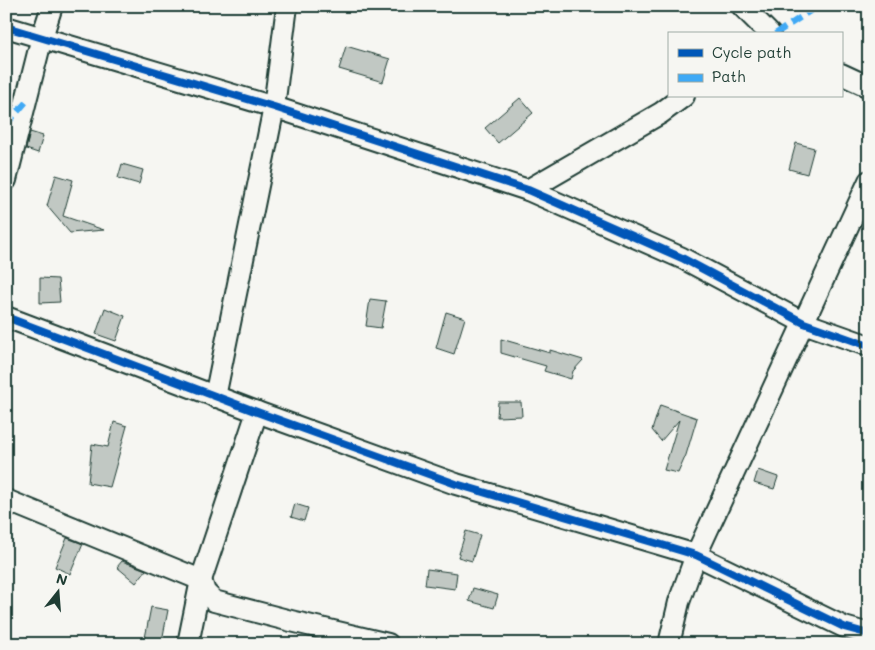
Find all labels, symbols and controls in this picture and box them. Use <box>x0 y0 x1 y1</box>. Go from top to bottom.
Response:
legend <box>668 32 842 98</box>
text: Cycle path <box>712 42 791 62</box>
text: Path <box>712 66 746 86</box>
north arrow <box>32 568 82 618</box>
text: N <box>54 568 70 590</box>

